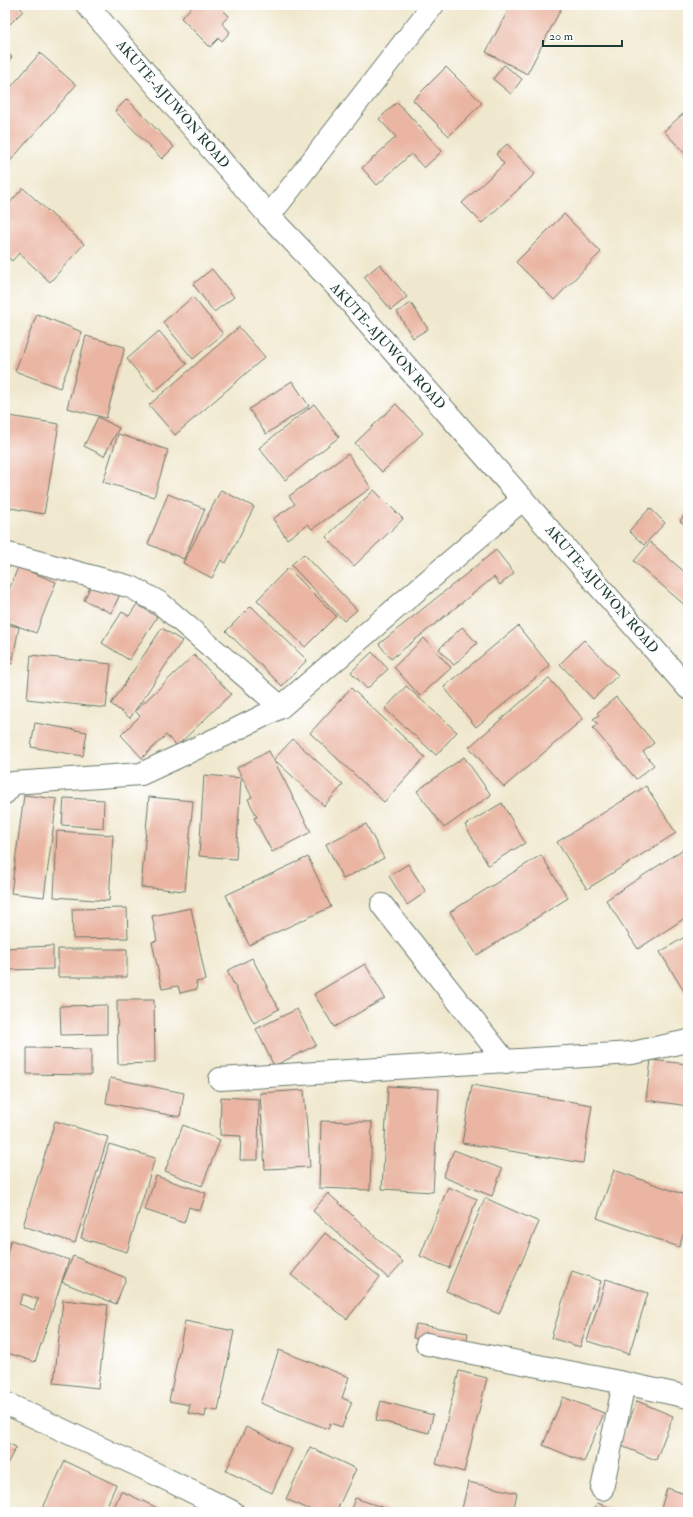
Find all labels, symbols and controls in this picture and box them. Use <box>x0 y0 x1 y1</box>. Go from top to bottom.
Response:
scale bar <box>543 22 622 48</box>
text: 20 m <box>549 29 574 44</box>
street label: AKUTE-AJUWON ROAD <box>112 36 233 172</box>
street label: AKUTE-AJUWON ROAD <box>326 278 449 413</box>
street label: AKUTE-AJUWON ROAD <box>541 521 662 657</box>

